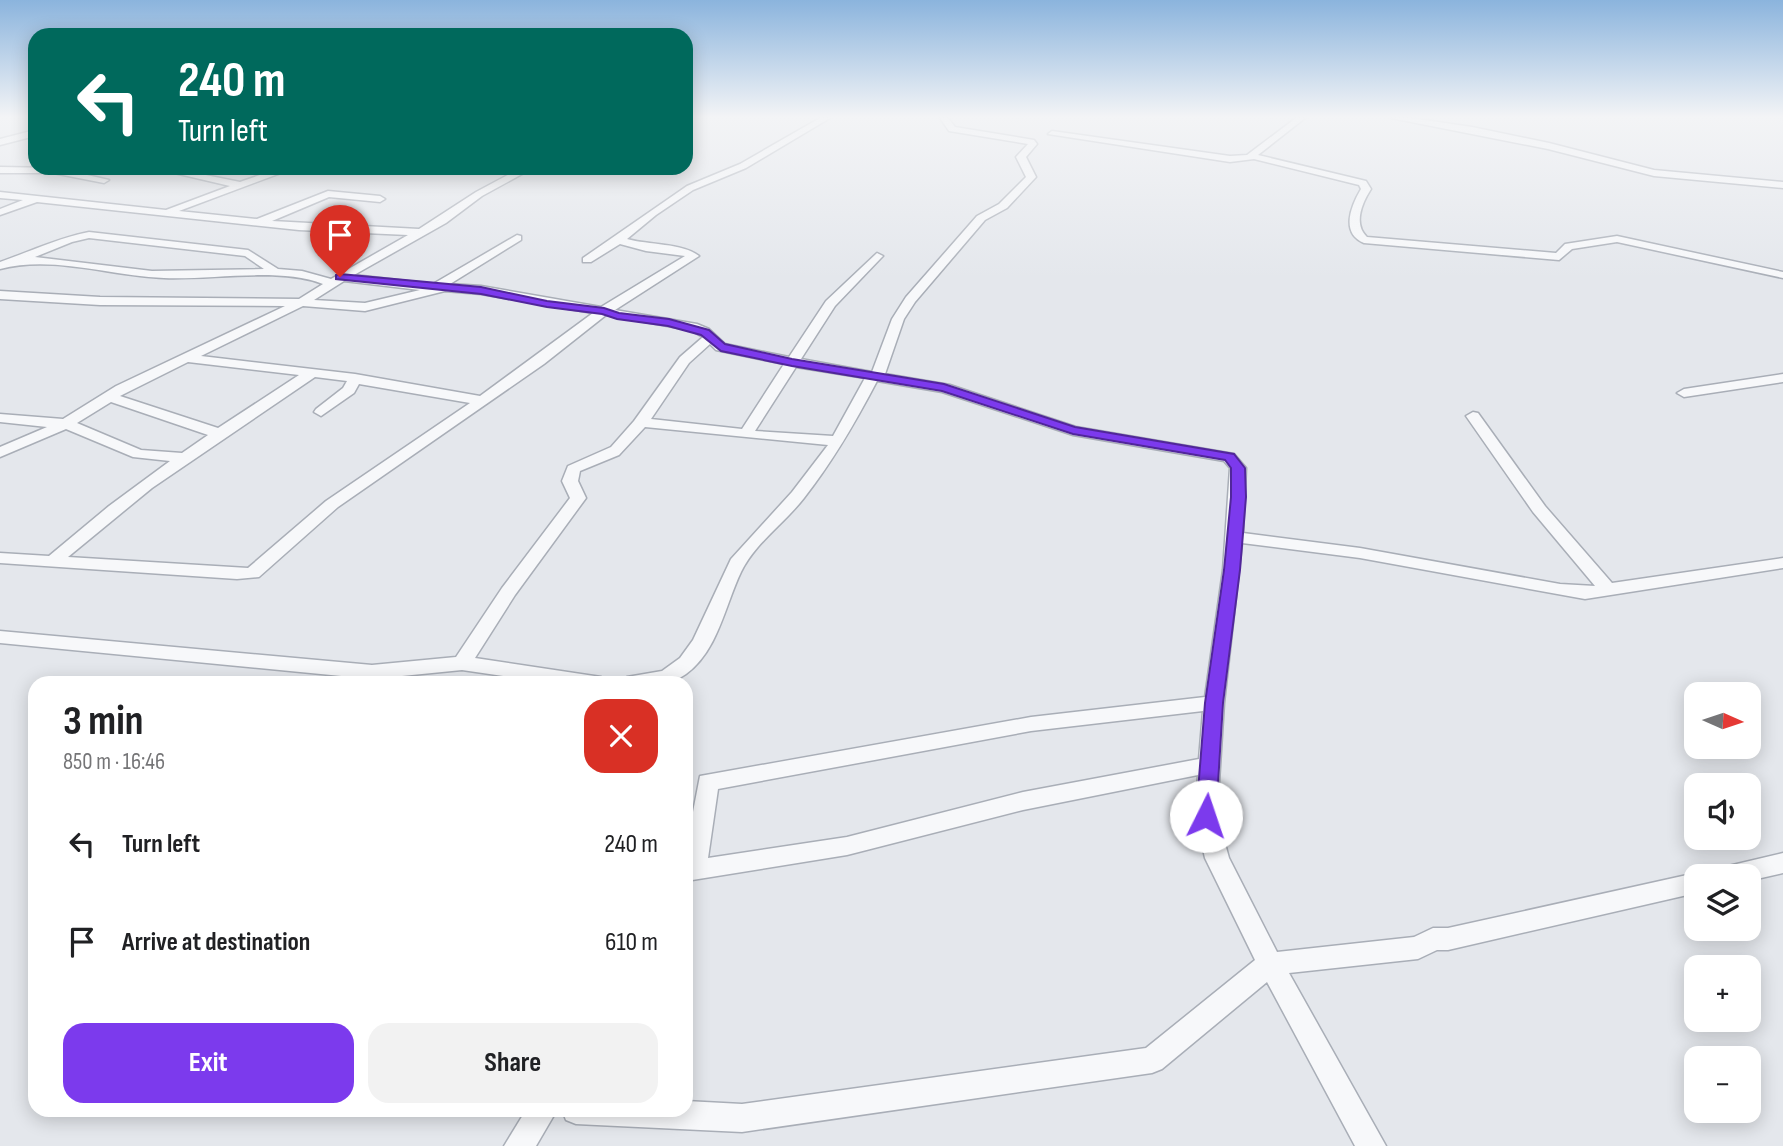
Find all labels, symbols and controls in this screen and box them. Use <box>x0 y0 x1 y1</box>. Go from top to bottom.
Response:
text: 240 m <box>178 52 286 111</box>
icon: left <box>63 56 154 147</box>
text: Turn left <box>178 112 268 151</box>
pin <box>310 205 370 277</box>
icon: arrive <box>321 216 359 254</box>
north arrow <box>1684 682 1760 760</box>
map controls <box>1684 682 1761 1123</box>
text: 3 min <box>63 696 143 747</box>
button: close <box>584 699 658 773</box>
text: 850 m · 16:46 <box>63 748 165 776</box>
button: sound <box>1684 773 1761 850</box>
position arrow <box>1169 779 1243 853</box>
icon: left <box>63 825 101 863</box>
text: Turn left <box>122 829 200 860</box>
text: 240 m <box>604 829 658 860</box>
button: layers <box>1684 864 1761 941</box>
icon: arrive <box>63 923 101 961</box>
text: Arrive at destination <box>122 927 310 958</box>
text: 610 m <box>605 927 658 958</box>
button: + <box>1684 955 1761 1032</box>
button: Exit <box>63 1023 354 1103</box>
button: Share <box>368 1023 658 1103</box>
button: − <box>1684 1046 1761 1123</box>

